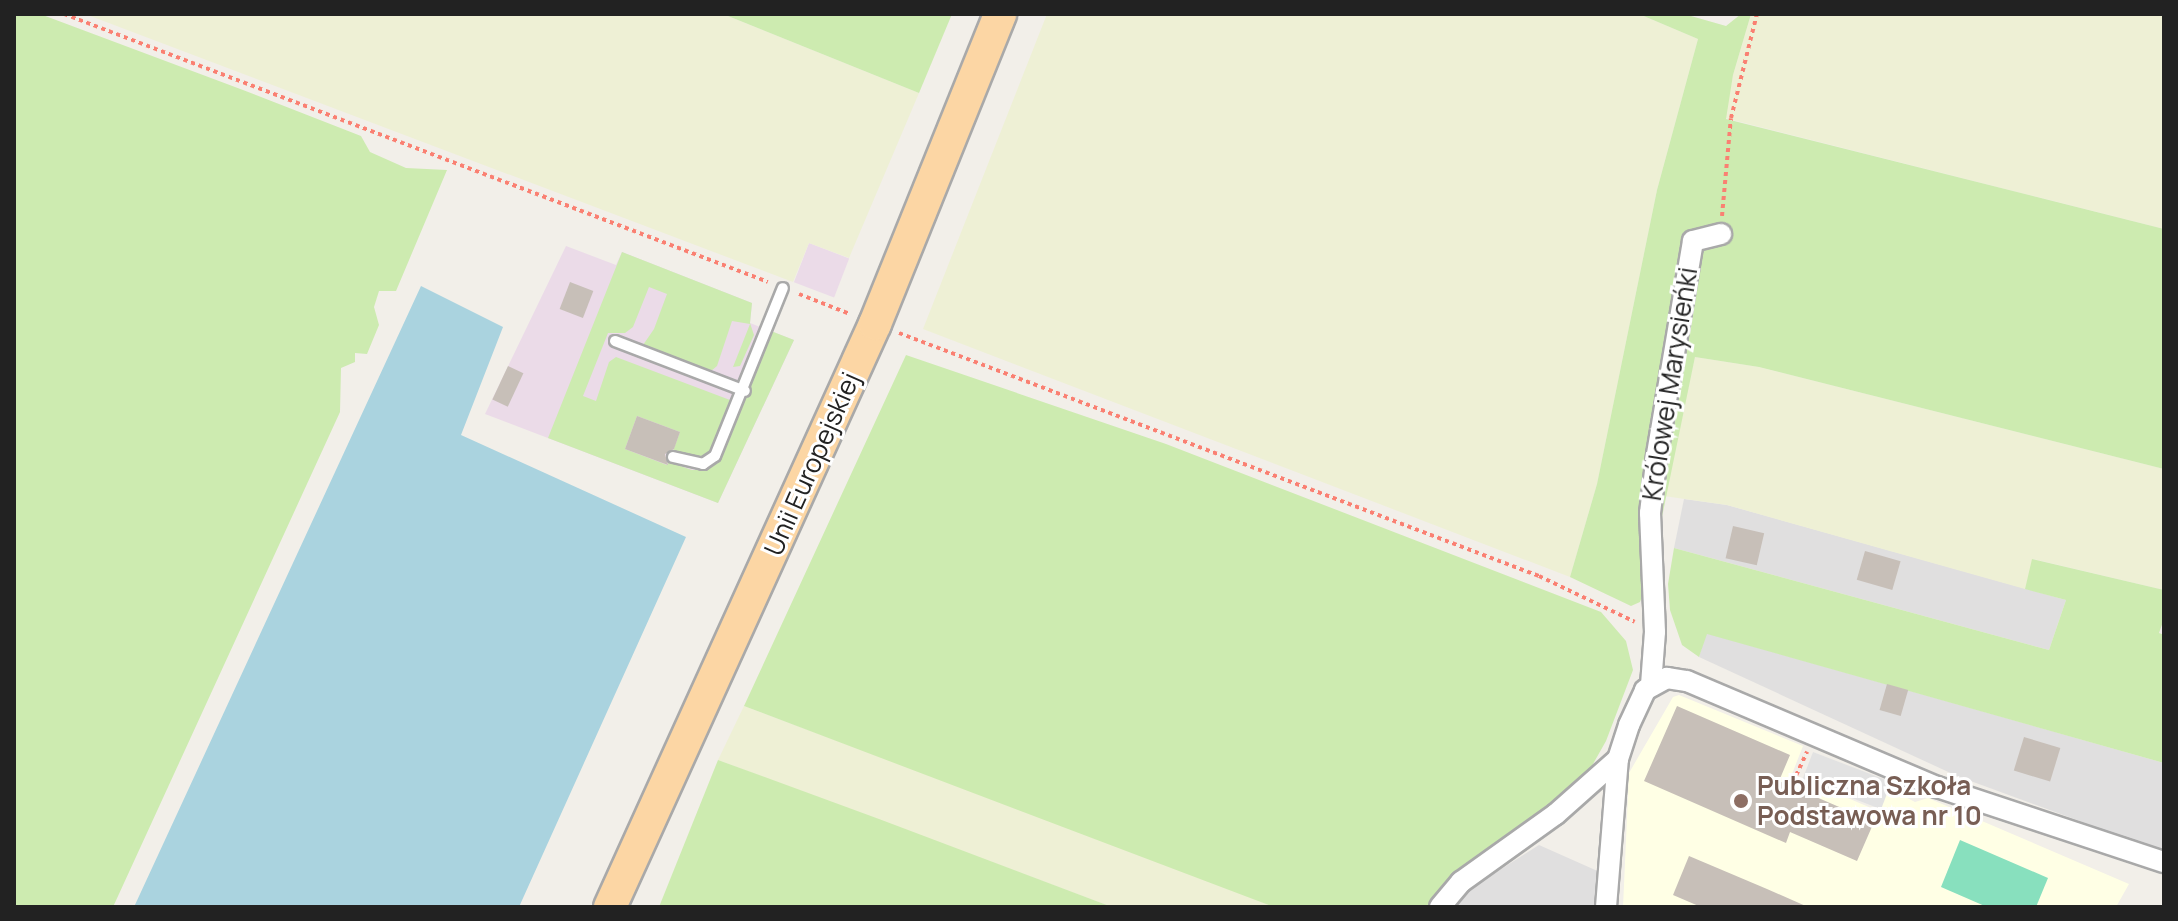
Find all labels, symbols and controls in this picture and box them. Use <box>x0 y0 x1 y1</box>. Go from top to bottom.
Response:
street label: Królowej Marysieńki <box>1636 265 1704 503</box>
street label: Unii Europejskiej <box>758 368 866 560</box>
place label: Publiczna Szkoła Podstawowa nr 10 <box>1757 770 1982 832</box>
marker: Publiczna Szkoła Podstawowa nr 10 <box>1732 792 1750 810</box>

